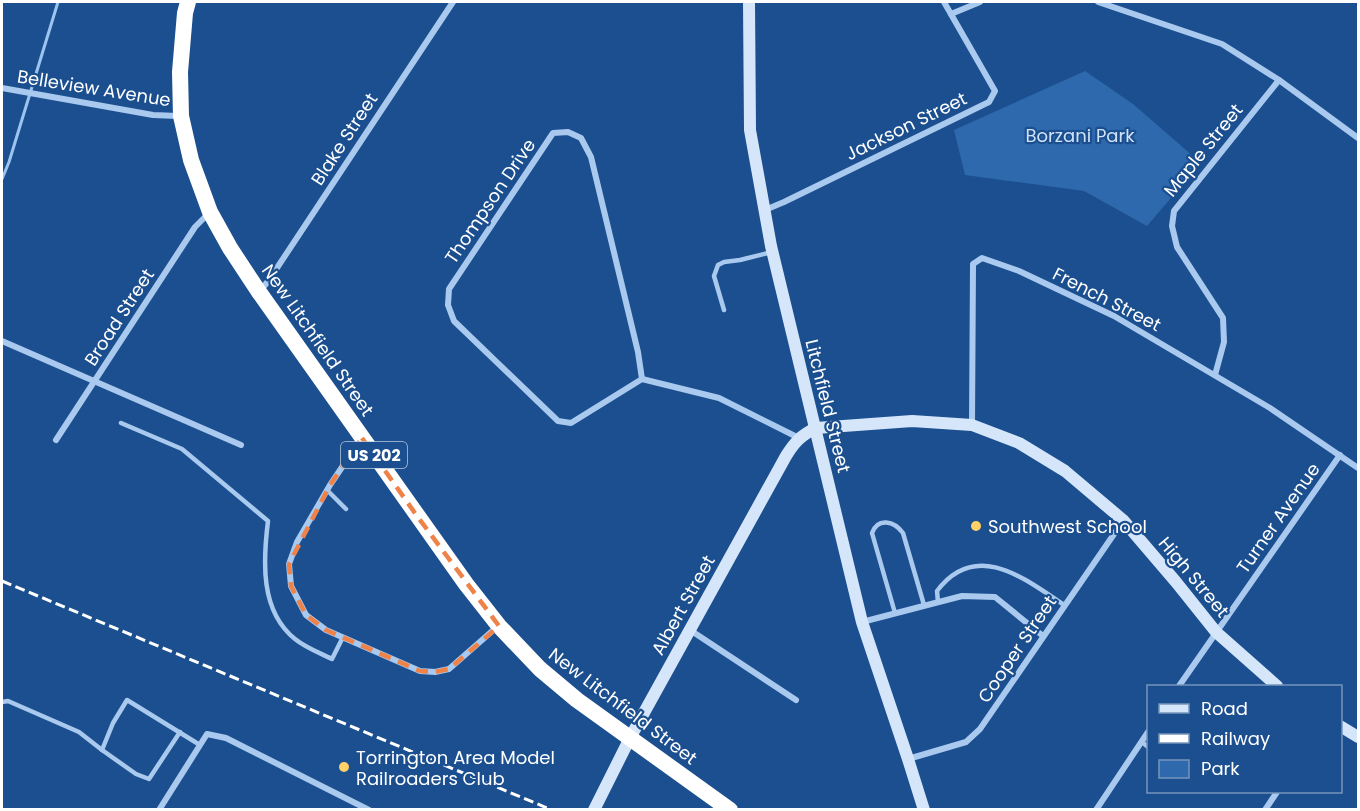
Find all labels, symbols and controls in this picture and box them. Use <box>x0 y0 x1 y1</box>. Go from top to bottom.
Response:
street label: Belleview Avenue <box>15 64 173 112</box>
street label: Jackson Street <box>841 86 971 166</box>
street label: Blake Street <box>305 88 383 190</box>
street label: Maple Street <box>1158 98 1248 202</box>
park label: Borzani Park <box>1026 123 1135 148</box>
street label: Thompson Drive <box>439 134 541 268</box>
street label: New Litchfield Street <box>256 259 380 421</box>
street label: French Street <box>1049 261 1165 337</box>
street label: Broad Street <box>78 264 160 370</box>
street label: Litchfield Street <box>799 337 857 475</box>
road number: US 202 <box>341 442 407 468</box>
street label: Turner Avenue <box>1231 458 1325 578</box>
place label: Southwest School <box>988 514 1147 539</box>
marker: Southwest School <box>969 519 983 533</box>
street label: High Street <box>1153 531 1235 623</box>
street label: Albert Street <box>645 551 721 659</box>
street label: Cooper Street <box>972 590 1062 708</box>
street label: New Litchfield Street <box>544 642 702 770</box>
legend <box>1147 685 1342 793</box>
text: Road <box>1201 696 1248 721</box>
text: Railway <box>1201 726 1270 751</box>
place label: Torrington Area Model Railroaders Club <box>356 745 555 791</box>
text: Park <box>1201 756 1240 781</box>
marker: Torrington Area Model Railroaders Club <box>337 760 351 774</box>

